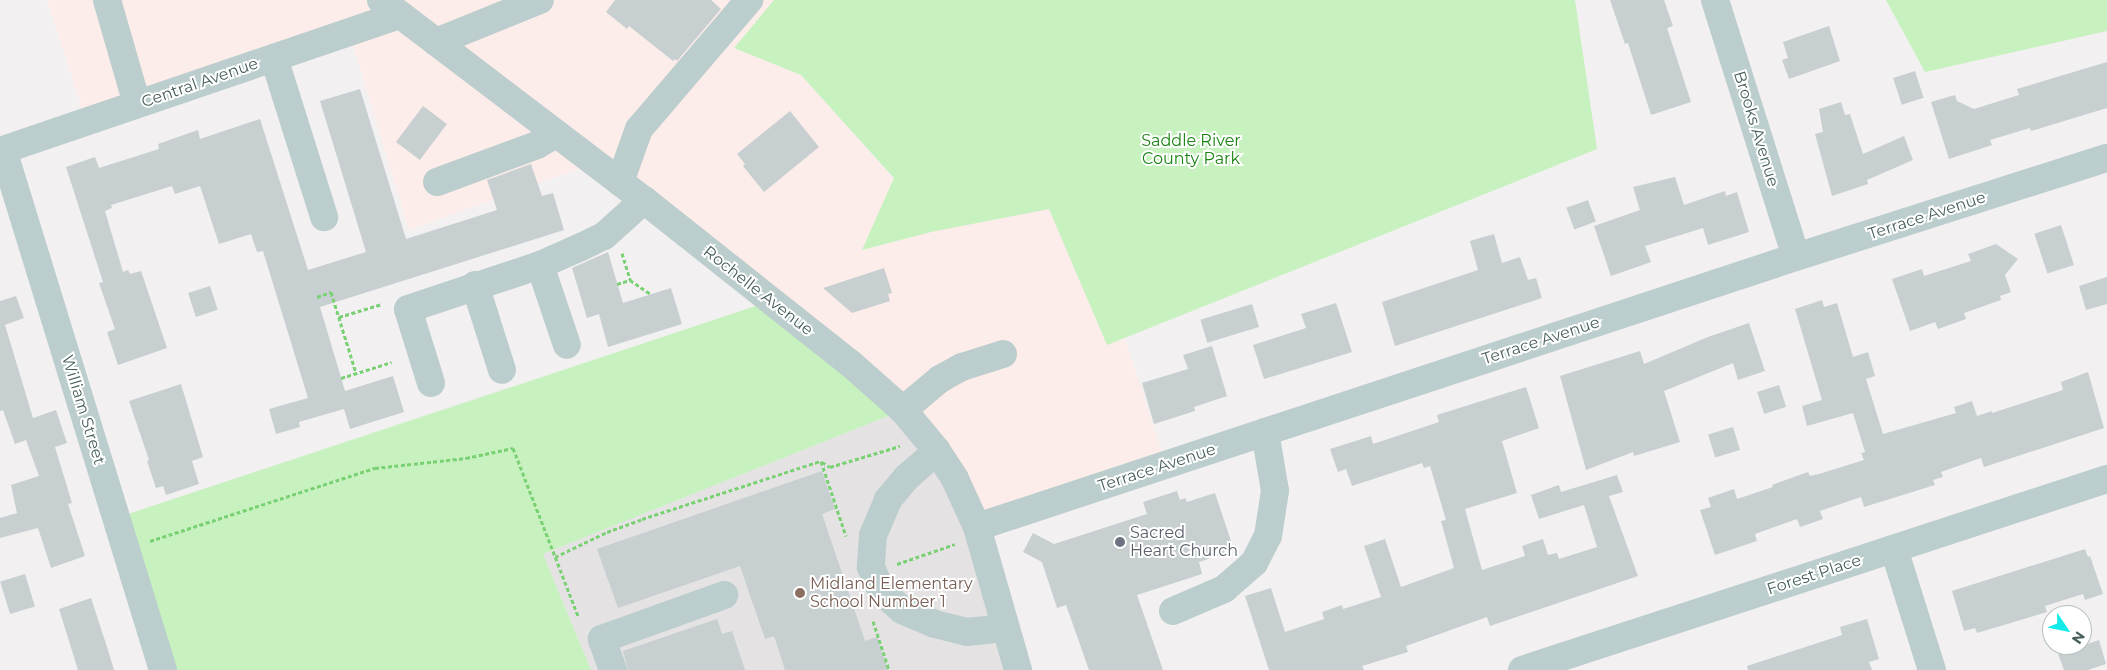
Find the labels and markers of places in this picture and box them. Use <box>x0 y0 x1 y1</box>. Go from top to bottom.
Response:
place label: Sacred Heart Church <box>1130 523 1238 561</box>
marker: Sacred Heart Church <box>1114 536 1126 548</box>
place label: Midland Elementary School Number 1 <box>810 574 973 612</box>
marker: Midland Elementary School Number 1 <box>794 587 806 599</box>

